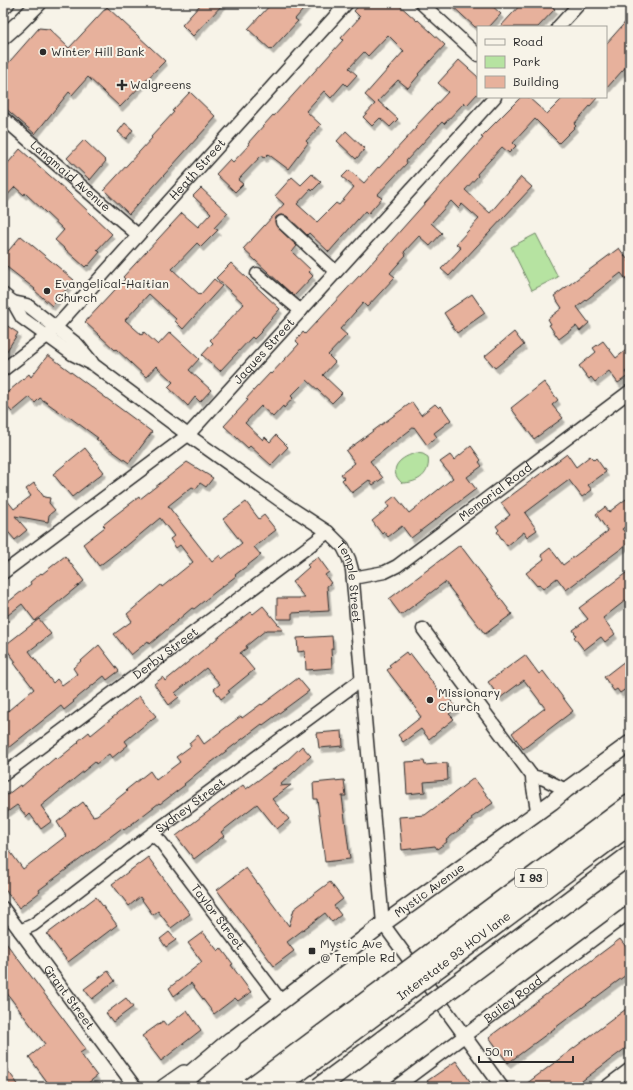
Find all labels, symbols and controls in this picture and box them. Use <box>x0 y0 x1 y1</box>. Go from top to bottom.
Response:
legend <box>477 26 607 98</box>
text: Road <box>513 33 543 49</box>
place label: Winter Hill Bank <box>51 43 144 59</box>
marker: Winter Hill Bank <box>38 47 48 57</box>
text: Park <box>513 53 540 69</box>
text: Building <box>513 73 559 89</box>
place label: Walgreens <box>130 76 192 92</box>
marker: Walgreens <box>117 80 127 90</box>
street label: Heath Street <box>165 135 229 203</box>
street label: Langmaid Avenue <box>27 136 114 215</box>
place label: Evangelical-Haitian Church <box>55 275 169 305</box>
marker: Evangelical-Haitian Church <box>42 286 52 296</box>
street label: Jaques Street <box>229 314 297 387</box>
street label: Memorial Road <box>455 458 535 524</box>
street label: Temple Street <box>334 536 366 623</box>
street label: Derby Street <box>129 623 201 682</box>
place label: Missionary Church <box>438 684 500 714</box>
marker: Missionary Church <box>425 695 435 705</box>
street label: Sydney Street <box>152 774 228 836</box>
street label: Mystic Avenue <box>391 859 467 920</box>
road number: I 93 <box>515 869 547 887</box>
street label: Taylor Street <box>188 880 248 953</box>
street label: Interstate 93 HOV lane <box>394 907 513 1003</box>
place label: Mystic Ave @ Temple Rd <box>320 935 396 965</box>
marker: Mystic Ave @ Temple Rd <box>307 946 317 956</box>
street label: Grant Street <box>41 961 99 1032</box>
street label: Bailey Road <box>480 971 545 1026</box>
scale bar <box>479 1038 573 1064</box>
text: 50 m <box>485 1043 513 1059</box>

